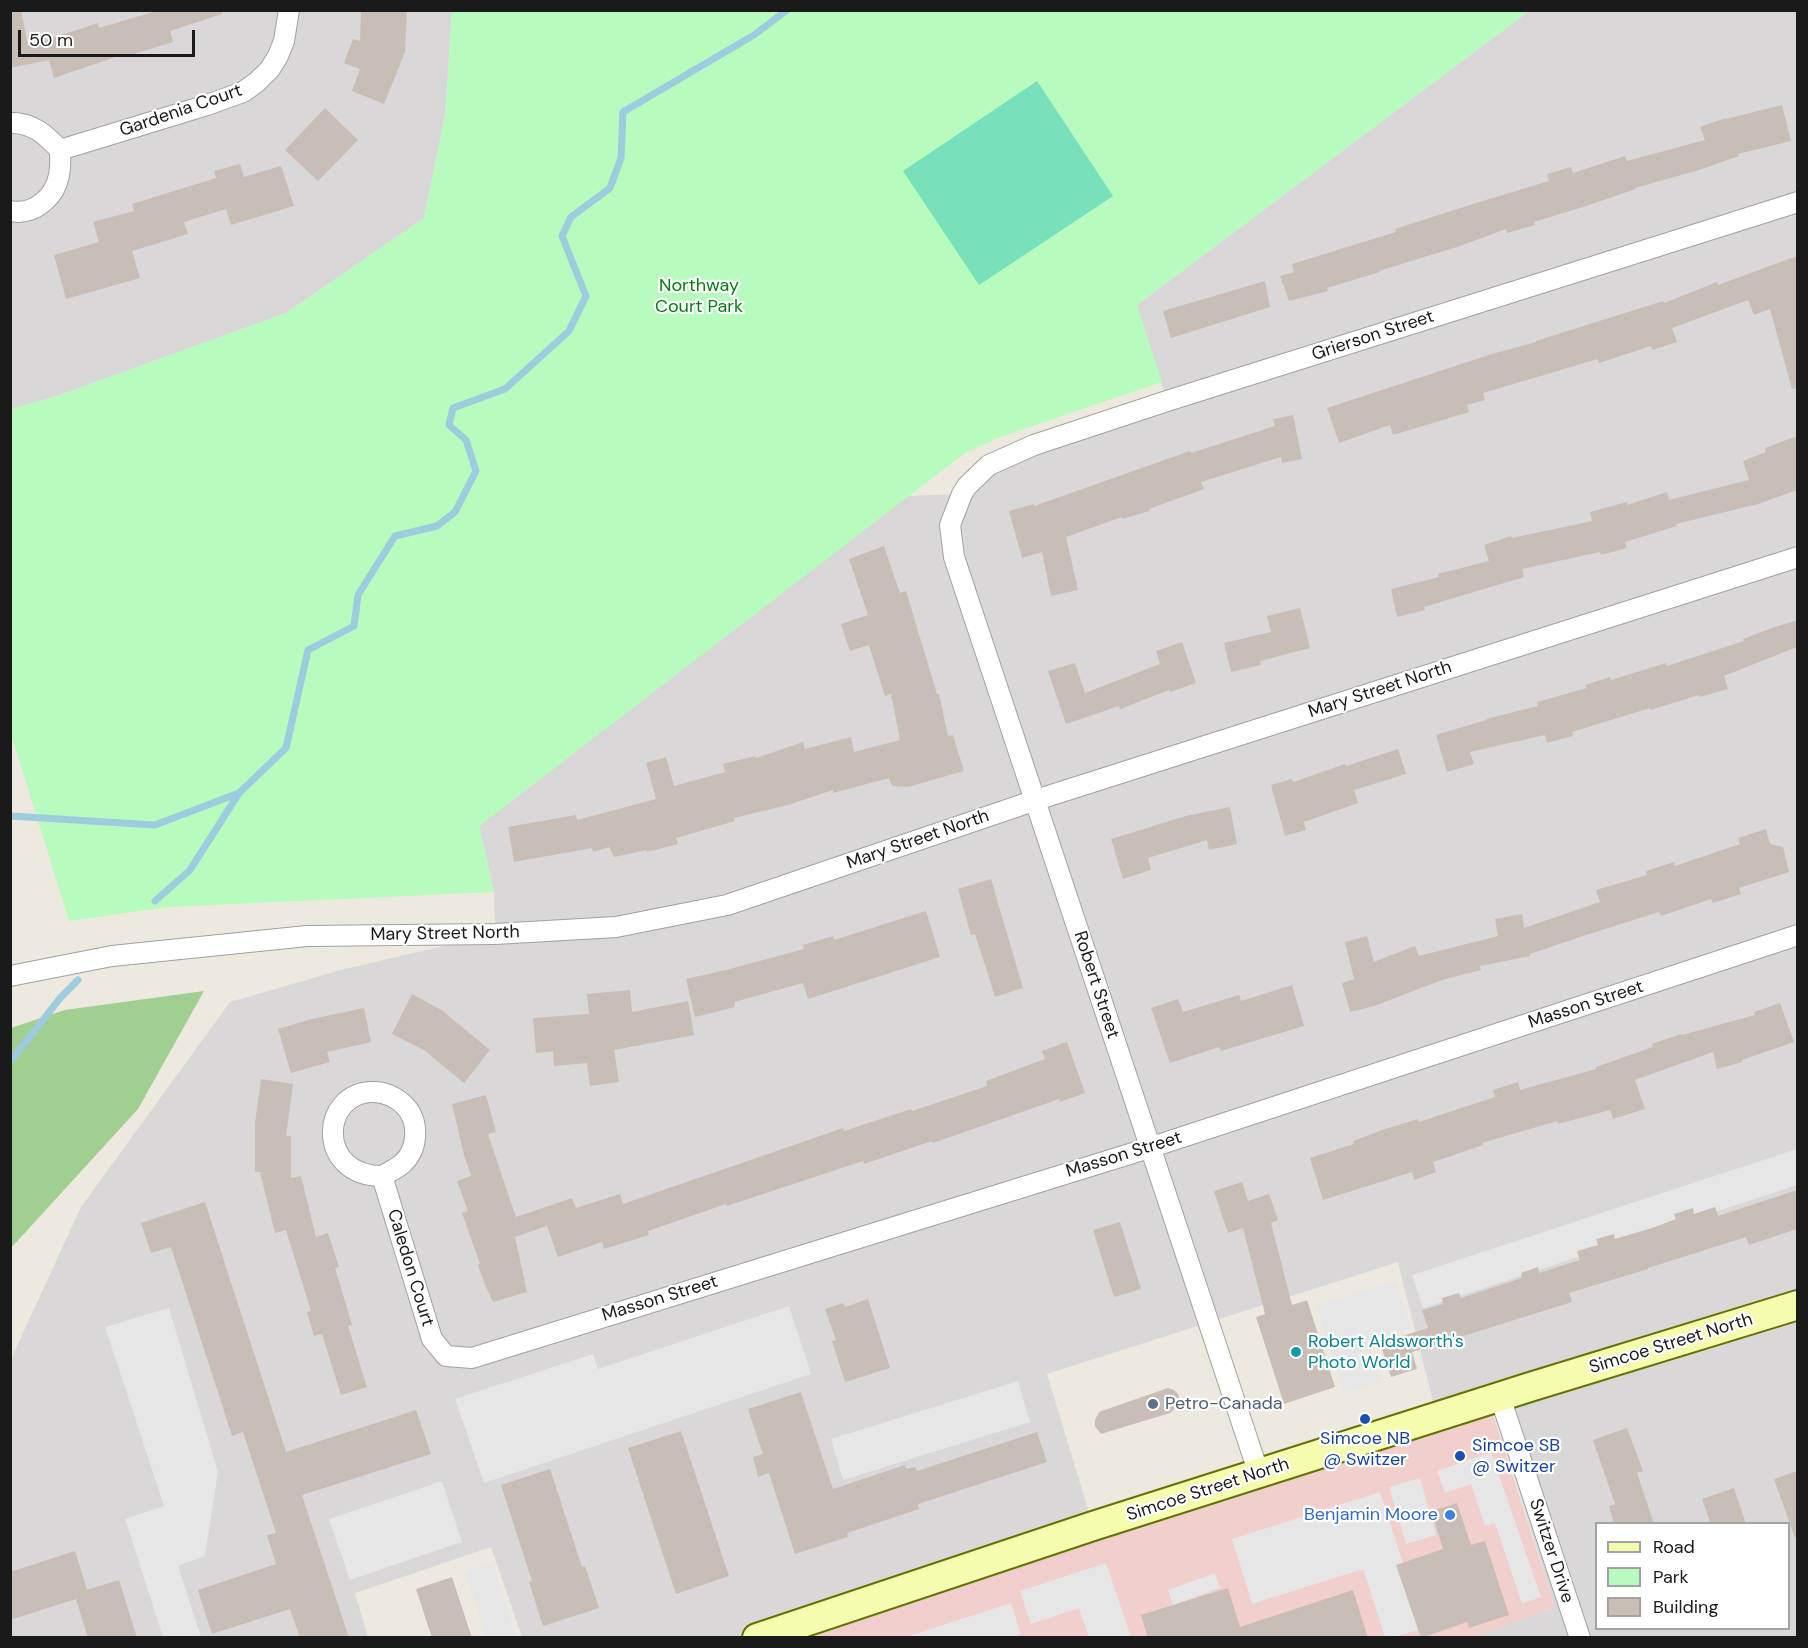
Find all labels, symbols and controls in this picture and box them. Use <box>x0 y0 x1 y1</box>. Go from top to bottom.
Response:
scale bar <box>21 18 198 56</box>
text: 50 m <box>29 28 73 52</box>
street label: Gardenia Court <box>117 80 245 142</box>
park label: Northway Court Park <box>655 275 743 318</box>
street label: Grierson Street <box>1309 306 1437 366</box>
street label: Mary Street North <box>1306 657 1454 723</box>
street label: Mary Street North <box>844 805 992 875</box>
street label: Mary Street North <box>370 922 520 946</box>
street label: Robert Street <box>1068 928 1124 1042</box>
street label: Masson Street <box>1526 976 1646 1034</box>
street label: Masson Street <box>1064 1127 1184 1183</box>
street label: Caledon Court <box>382 1207 438 1329</box>
street label: Masson Street <box>600 1271 720 1327</box>
street label: Simcoe Street North <box>1587 1309 1755 1379</box>
place label: Robert Aldsworth's Photo World <box>1308 1331 1464 1374</box>
marker: Robert Aldsworth's Photo World <box>1289 1345 1303 1359</box>
place label: Petro-Canada <box>1165 1393 1283 1415</box>
marker: Petro-Canada <box>1146 1397 1160 1411</box>
marker: Simcoe NB @ Switzer <box>1358 1412 1372 1426</box>
place label: Simcoe NB @ Switzer <box>1320 1428 1410 1470</box>
place label: Simcoe SB @ Switzer <box>1472 1435 1560 1478</box>
marker: Simcoe SB @ Switzer <box>1453 1449 1467 1463</box>
street label: Simcoe Street North <box>1124 1453 1292 1527</box>
street label: Switzer Drive <box>1524 1496 1578 1606</box>
place label: Benjamin Moore <box>1304 1504 1438 1526</box>
marker: Benjamin Moore <box>1443 1508 1457 1522</box>
legend <box>1595 1522 1790 1630</box>
text: Road <box>1653 1535 1695 1559</box>
text: Park <box>1653 1565 1689 1589</box>
text: Building <box>1653 1595 1718 1619</box>

